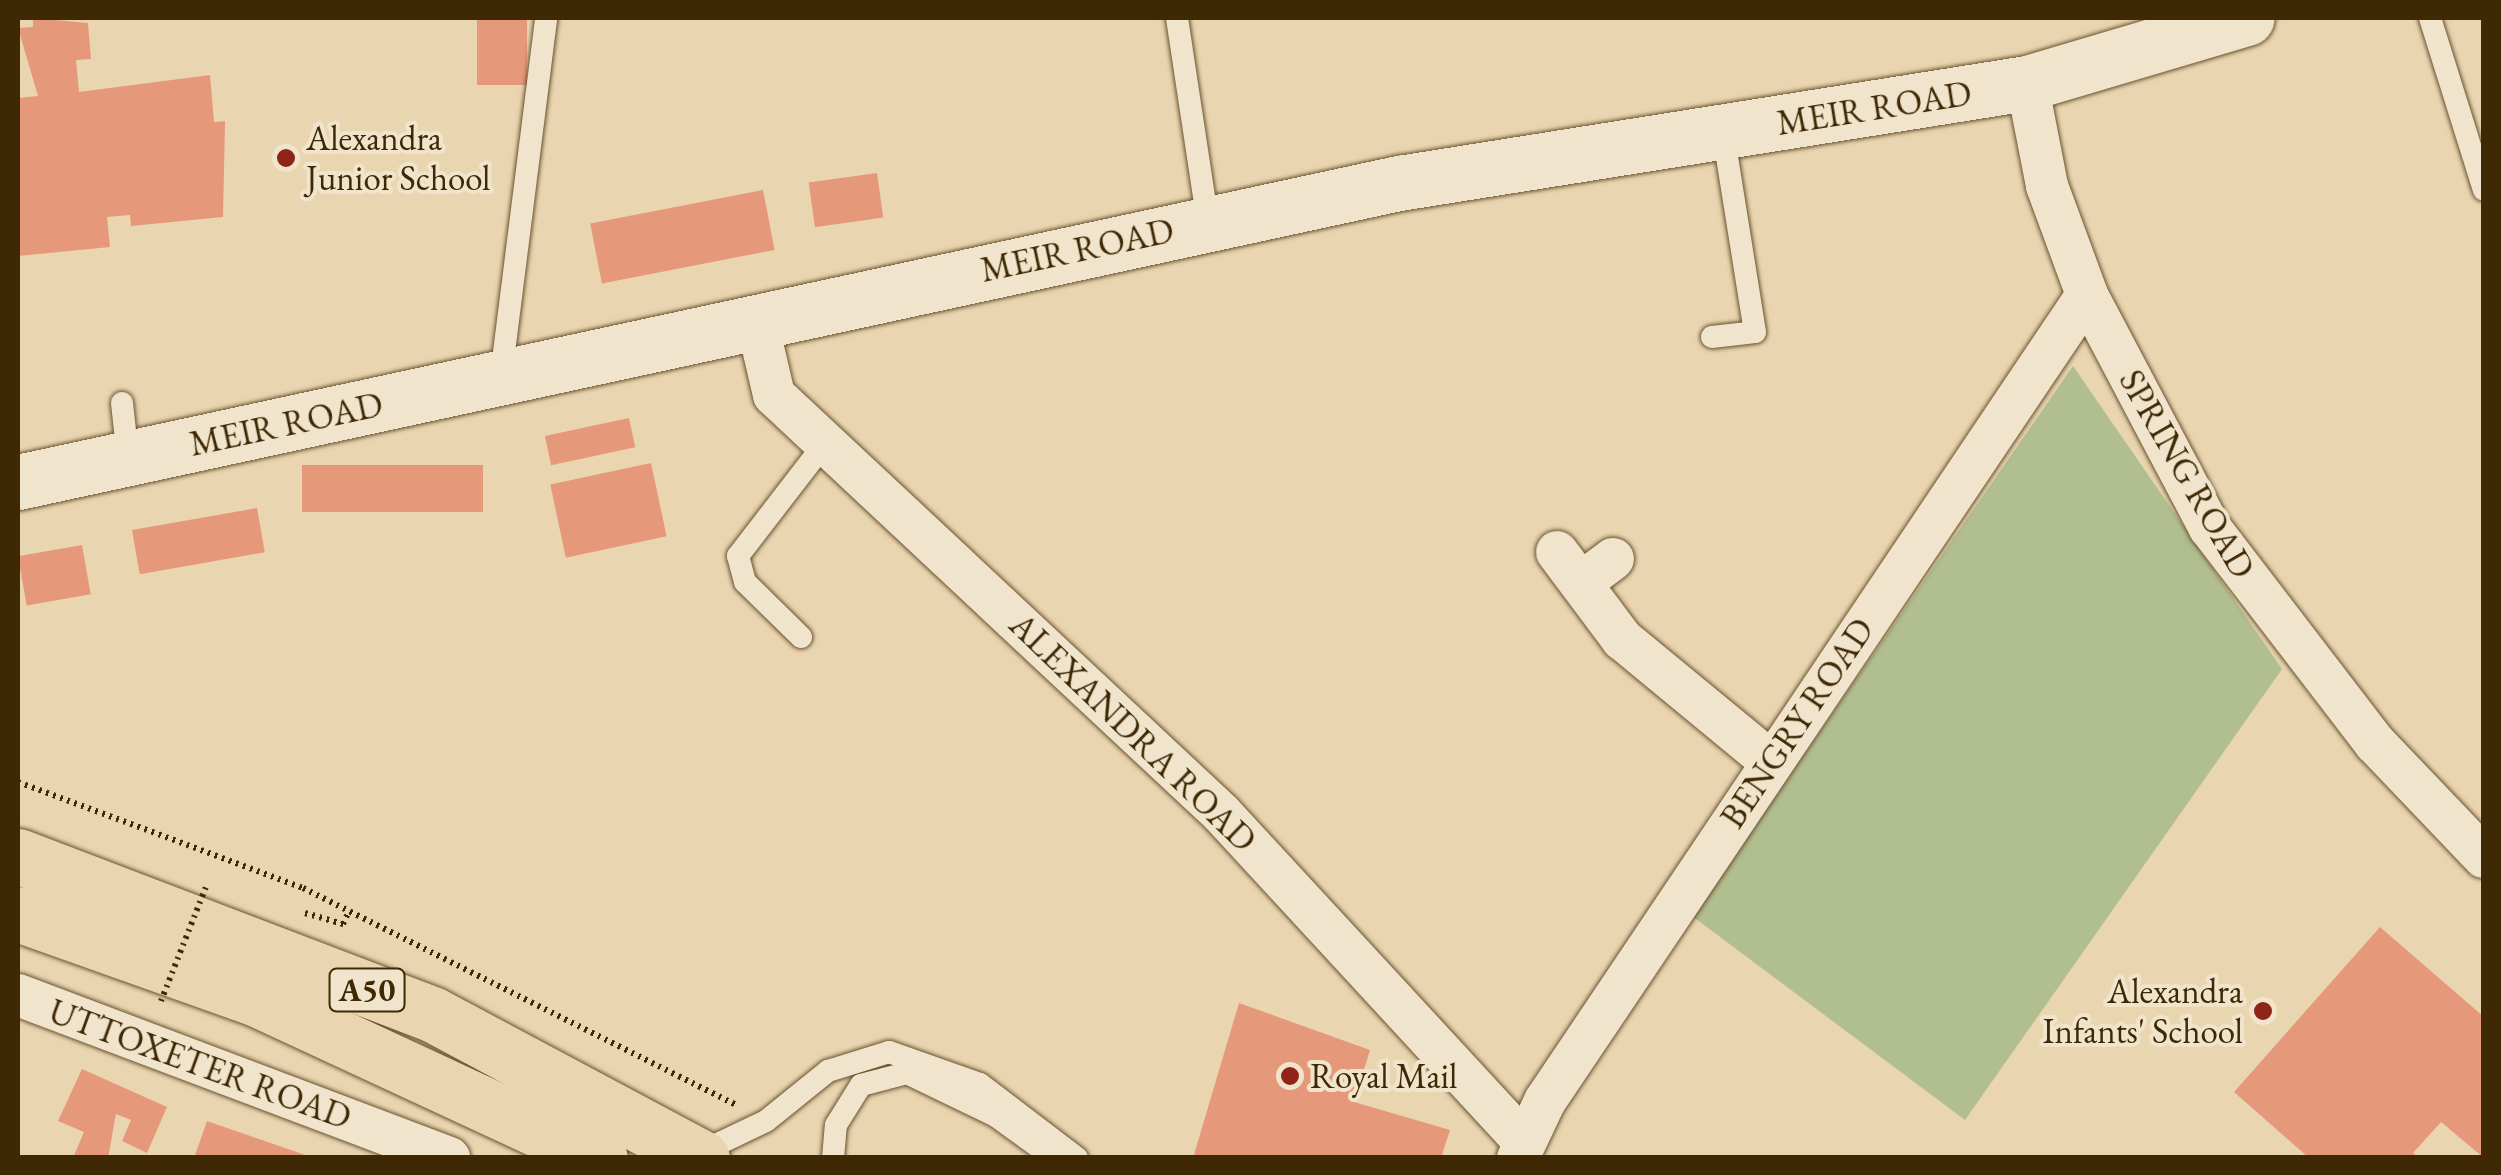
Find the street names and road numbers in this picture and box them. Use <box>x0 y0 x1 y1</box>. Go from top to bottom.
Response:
street label: MEIR ROAD <box>1774 72 1974 144</box>
street label: MEIR ROAD <box>977 209 1177 291</box>
street label: SPRING ROAD <box>2110 362 2264 586</box>
street label: MEIR ROAD <box>186 383 386 465</box>
street label: ALEXANDRA ROAD <box>1001 604 1265 860</box>
street label: BENGRY ROAD <box>1711 610 1883 836</box>
road number: A50 <box>327 963 407 1017</box>
street label: UTTOXETER ROAD <box>43 990 357 1138</box>

